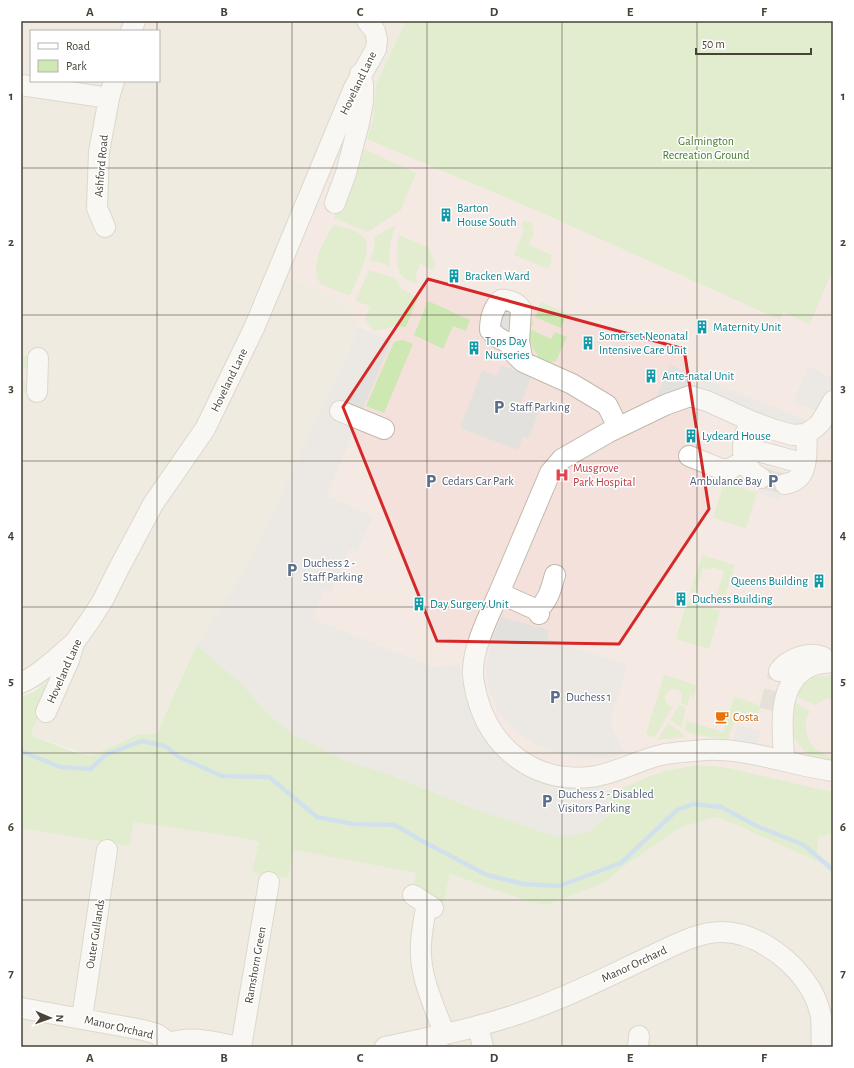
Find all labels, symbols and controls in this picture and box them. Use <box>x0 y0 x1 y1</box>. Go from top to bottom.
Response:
text: A <box>86 6 94 19</box>
text: B <box>220 6 228 19</box>
text: C <box>357 6 364 19</box>
text: D <box>490 6 499 19</box>
text: E <box>627 6 634 19</box>
text: F <box>761 6 768 19</box>
legend <box>30 30 160 82</box>
scale bar <box>696 30 811 56</box>
text: 50 m <box>702 38 725 50</box>
text: Road <box>66 40 90 52</box>
street label: Hoveland Lane <box>337 49 379 117</box>
text: Park <box>66 60 87 72</box>
text: 1 <box>9 90 13 103</box>
text: 1 <box>841 90 845 103</box>
street label: Ashford Road <box>92 134 110 198</box>
park label: Galmington Recreation Ground <box>662 135 750 161</box>
place label: Barton House South <box>457 202 516 228</box>
building icon: Barton House South <box>438 207 454 223</box>
text: 2 <box>8 236 14 249</box>
text: 2 <box>840 236 846 249</box>
building icon: Bracken Ward <box>446 268 462 284</box>
place label: Bracken Ward <box>465 270 530 282</box>
building icon: Maternity Unit <box>694 319 710 335</box>
place label: Maternity Unit <box>713 321 781 334</box>
place label: Somerset Neonatal Intensive Care Unit <box>599 330 688 356</box>
place label: Tops Day Nurseries <box>485 335 530 361</box>
building icon: Somerset Neonatal Intensive Care Unit <box>580 335 596 351</box>
building icon: Tops Day Nurseries <box>466 340 482 356</box>
street label: Hoveland Lane <box>208 346 250 414</box>
building icon: Ante-natal Unit <box>643 368 659 384</box>
place label: Ante-natal Unit <box>662 370 734 382</box>
text: 3 <box>8 382 14 395</box>
text: 3 <box>840 382 846 395</box>
parking icon: Staff Parking <box>491 399 507 415</box>
place label: Staff Parking <box>510 401 570 413</box>
building icon: Lydeard House <box>683 428 699 444</box>
place label: Lydeard House <box>702 430 771 443</box>
place label: Musgrove Park Hospital <box>573 462 635 488</box>
hospital icon: Musgrove Park Hospital <box>554 467 570 483</box>
parking icon: Cedars Car Park <box>423 473 439 489</box>
parking icon: Ambulance Bay <box>765 473 781 489</box>
place label: Cedars Car Park <box>442 475 514 487</box>
place label: Ambulance Bay <box>690 475 762 488</box>
text: 4 <box>8 529 15 542</box>
text: 4 <box>840 529 847 542</box>
place label: Duchess 2 - Staff Parking <box>303 557 363 583</box>
parking icon: Duchess 2 - Staff Parking <box>284 562 300 578</box>
building icon: Queens Building <box>811 573 827 589</box>
place label: Queens Building <box>731 575 808 588</box>
building icon: Duchess Building <box>673 591 689 607</box>
place label: Duchess Building <box>692 593 773 605</box>
building icon: Day Surgery Unit <box>411 596 427 612</box>
place label: Day Surgery Unit <box>430 598 509 611</box>
street label: Hoveland Lane <box>44 637 84 705</box>
text: 5 <box>8 675 14 688</box>
text: 5 <box>840 675 846 688</box>
parking icon: Duchess 1 <box>547 689 563 705</box>
place label: Duchess 1 <box>566 691 611 703</box>
cafe icon: Costa <box>714 709 730 725</box>
place label: Costa <box>733 711 759 723</box>
place label: Duchess 2 - Disabled Visitors Parking <box>558 788 654 814</box>
parking icon: Duchess 2 - Disabled Visitors Parking <box>539 793 555 809</box>
text: 6 <box>8 821 14 834</box>
text: 6 <box>840 821 846 834</box>
street label: Outer Gullands <box>84 898 106 970</box>
street label: Ramshorn Green <box>242 926 268 1004</box>
street label: Manor Orchard <box>600 944 668 984</box>
text: 7 <box>8 967 14 980</box>
text: 7 <box>840 967 846 980</box>
north arrow <box>30 998 70 1038</box>
street label: Manor Orchard <box>83 1013 155 1041</box>
text: N <box>54 1014 65 1022</box>
text: A <box>86 1052 94 1065</box>
text: B <box>220 1052 228 1065</box>
text: C <box>357 1052 364 1065</box>
text: D <box>490 1052 499 1065</box>
text: E <box>627 1052 634 1065</box>
text: F <box>761 1052 768 1065</box>

